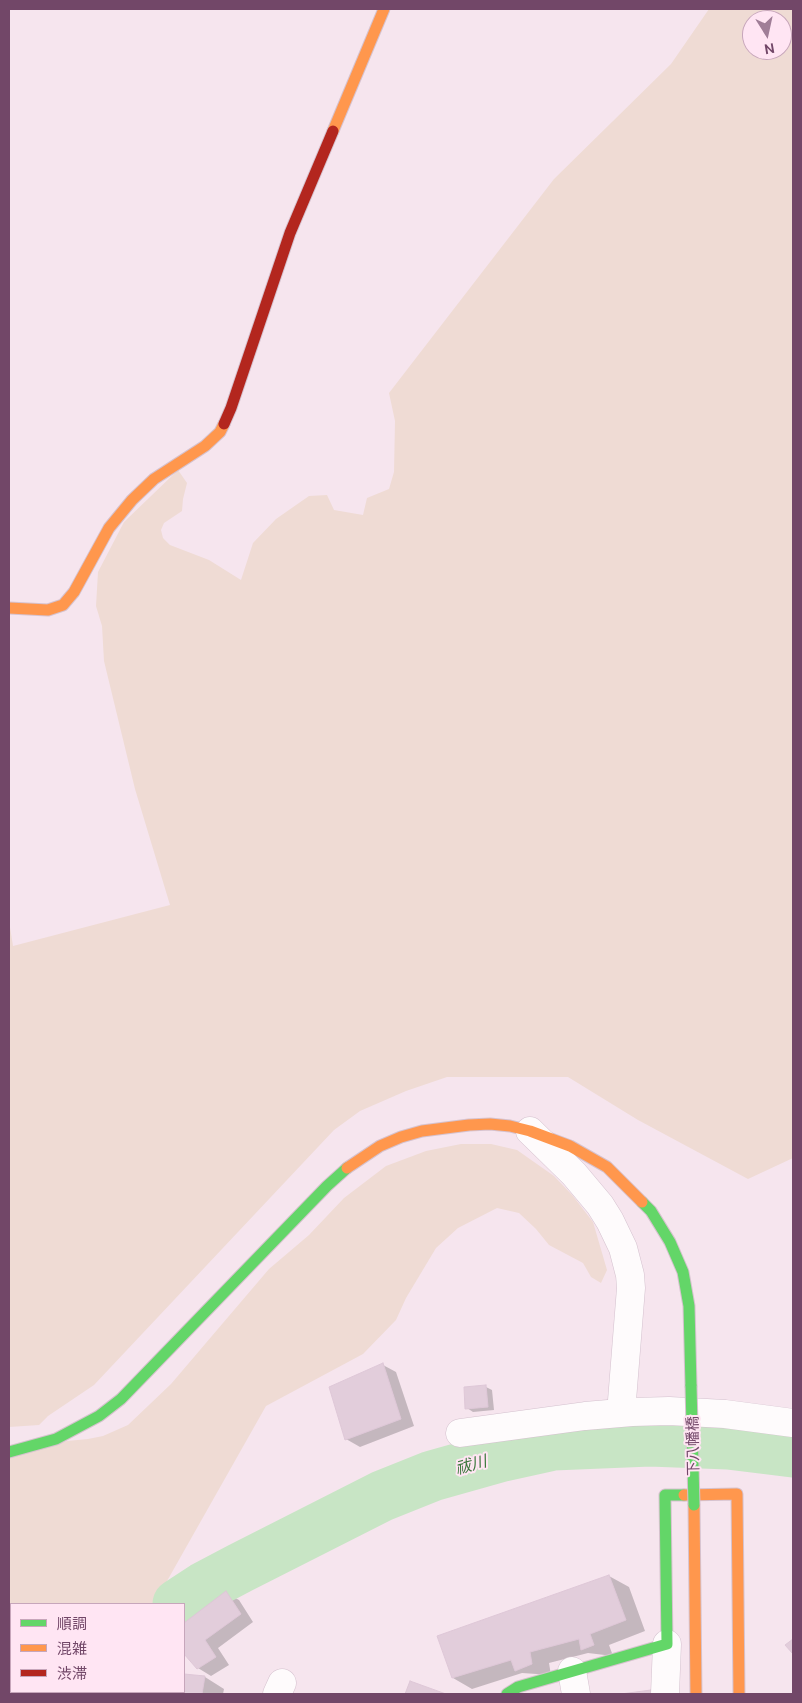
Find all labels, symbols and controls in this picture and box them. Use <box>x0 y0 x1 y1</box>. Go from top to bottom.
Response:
north arrow <box>742 10 792 60</box>
text: N <box>763 40 776 58</box>
street label: 下八幡橋 <box>683 1416 703 1476</box>
water label: 祓川 <box>453 1452 489 1478</box>
legend <box>10 1603 185 1693</box>
text: 順調 <box>57 1615 87 1632</box>
text: 混雑 <box>57 1640 87 1657</box>
text: 渋滞 <box>57 1665 87 1682</box>

